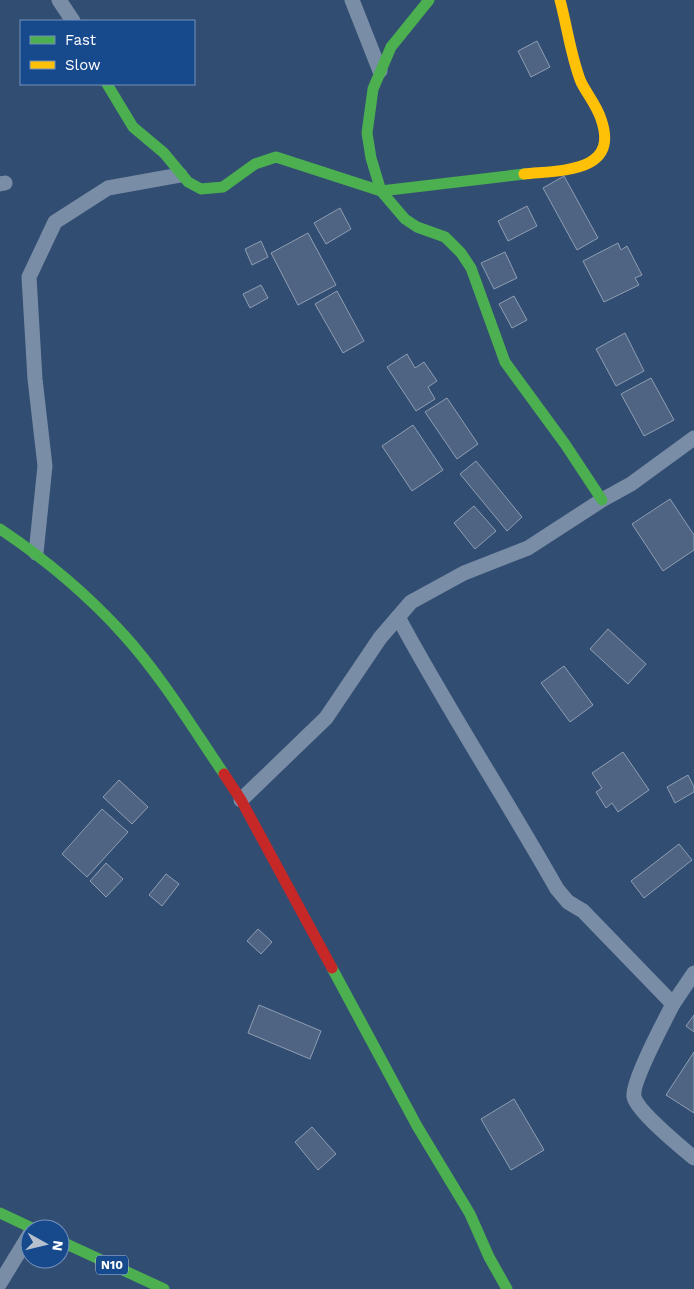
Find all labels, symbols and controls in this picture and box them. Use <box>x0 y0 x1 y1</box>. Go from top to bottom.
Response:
legend <box>20 20 195 85</box>
text: Fast <box>65 31 97 49</box>
text: Slow <box>65 56 101 74</box>
north arrow <box>20 1219 70 1269</box>
text: N <box>49 1240 67 1252</box>
road number: N10 <box>96 1256 128 1274</box>

